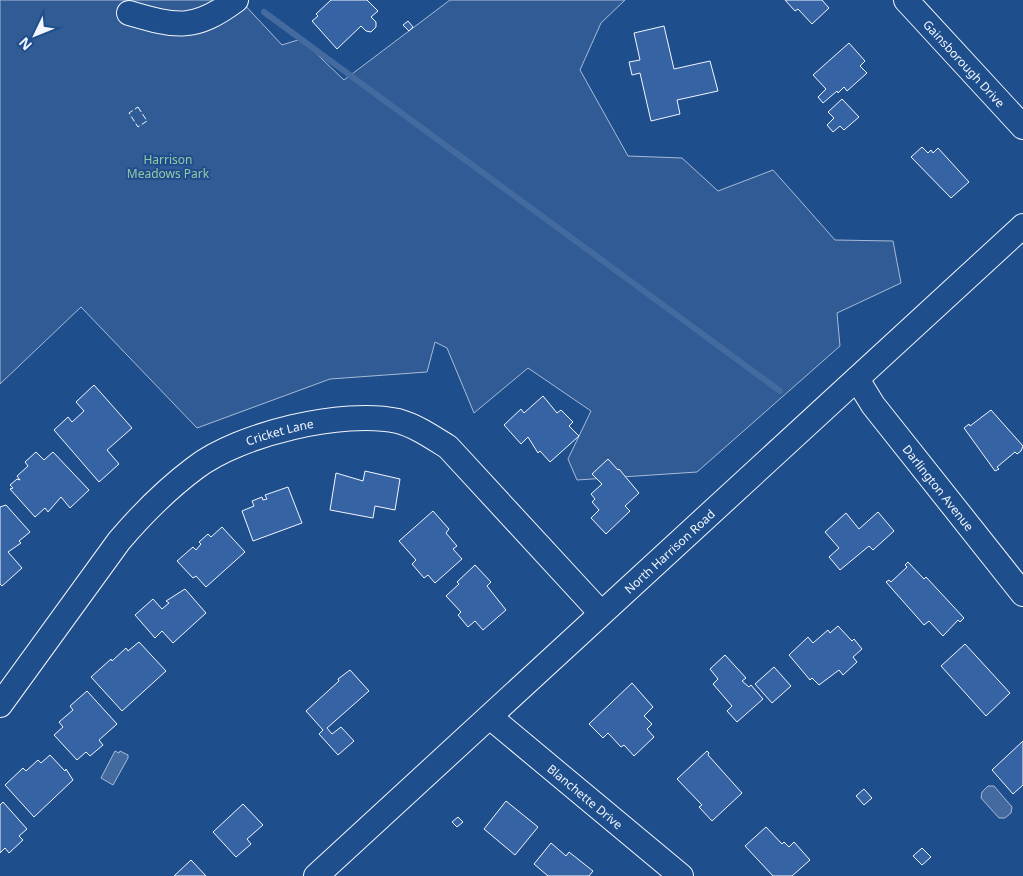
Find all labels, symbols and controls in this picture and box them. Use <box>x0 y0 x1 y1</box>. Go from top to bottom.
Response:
north arrow <box>10 10 60 60</box>
street label: Gainsborough Drive <box>920 16 1009 111</box>
text: N <box>14 34 36 55</box>
park label: Harrison Meadows Park <box>127 151 210 182</box>
street label: Cricket Lane <box>243 415 315 449</box>
street label: Darlington Avenue <box>899 441 978 535</box>
street label: North Harrison Road <box>620 505 718 597</box>
street label: Blanchette Drive <box>544 760 627 833</box>

